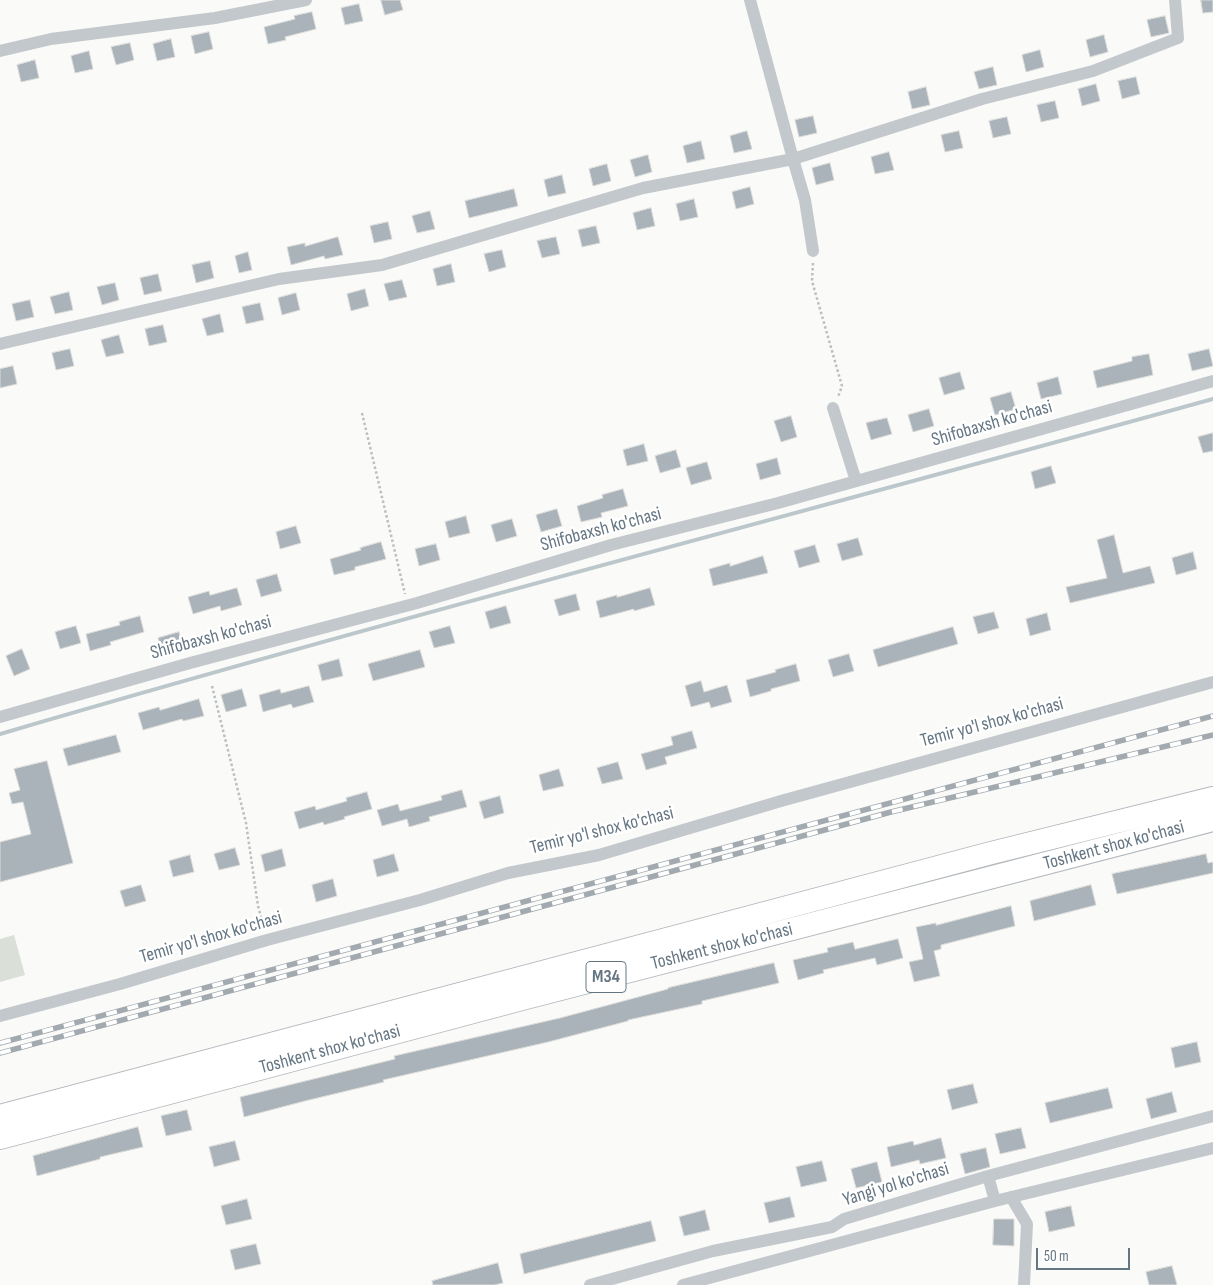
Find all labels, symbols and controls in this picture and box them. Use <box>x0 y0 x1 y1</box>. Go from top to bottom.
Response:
street label: Shifobaxsh ko'chasi <box>929 396 1055 452</box>
street label: Shifobaxsh ko'chasi <box>538 503 664 557</box>
street label: Shifobaxsh ko'chasi <box>148 611 274 665</box>
street label: Temir yo'l shox ko'chasi <box>918 693 1066 753</box>
street label: Temir yo'l shox ko'chasi <box>528 802 676 860</box>
street label: Toshkent shox ko'chasi <box>1041 816 1187 876</box>
street label: Temir yo'l shox ko'chasi <box>137 907 285 969</box>
street label: Toshkent shox ko'chasi <box>649 918 795 976</box>
road number: M34 <box>586 962 626 992</box>
street label: Toshkent shox ko'chasi <box>257 1020 403 1080</box>
street label: Yangi yol ko'chasi <box>840 1158 952 1212</box>
scale bar <box>1038 1238 1132 1270</box>
text: 50 m <box>1044 1247 1069 1266</box>

